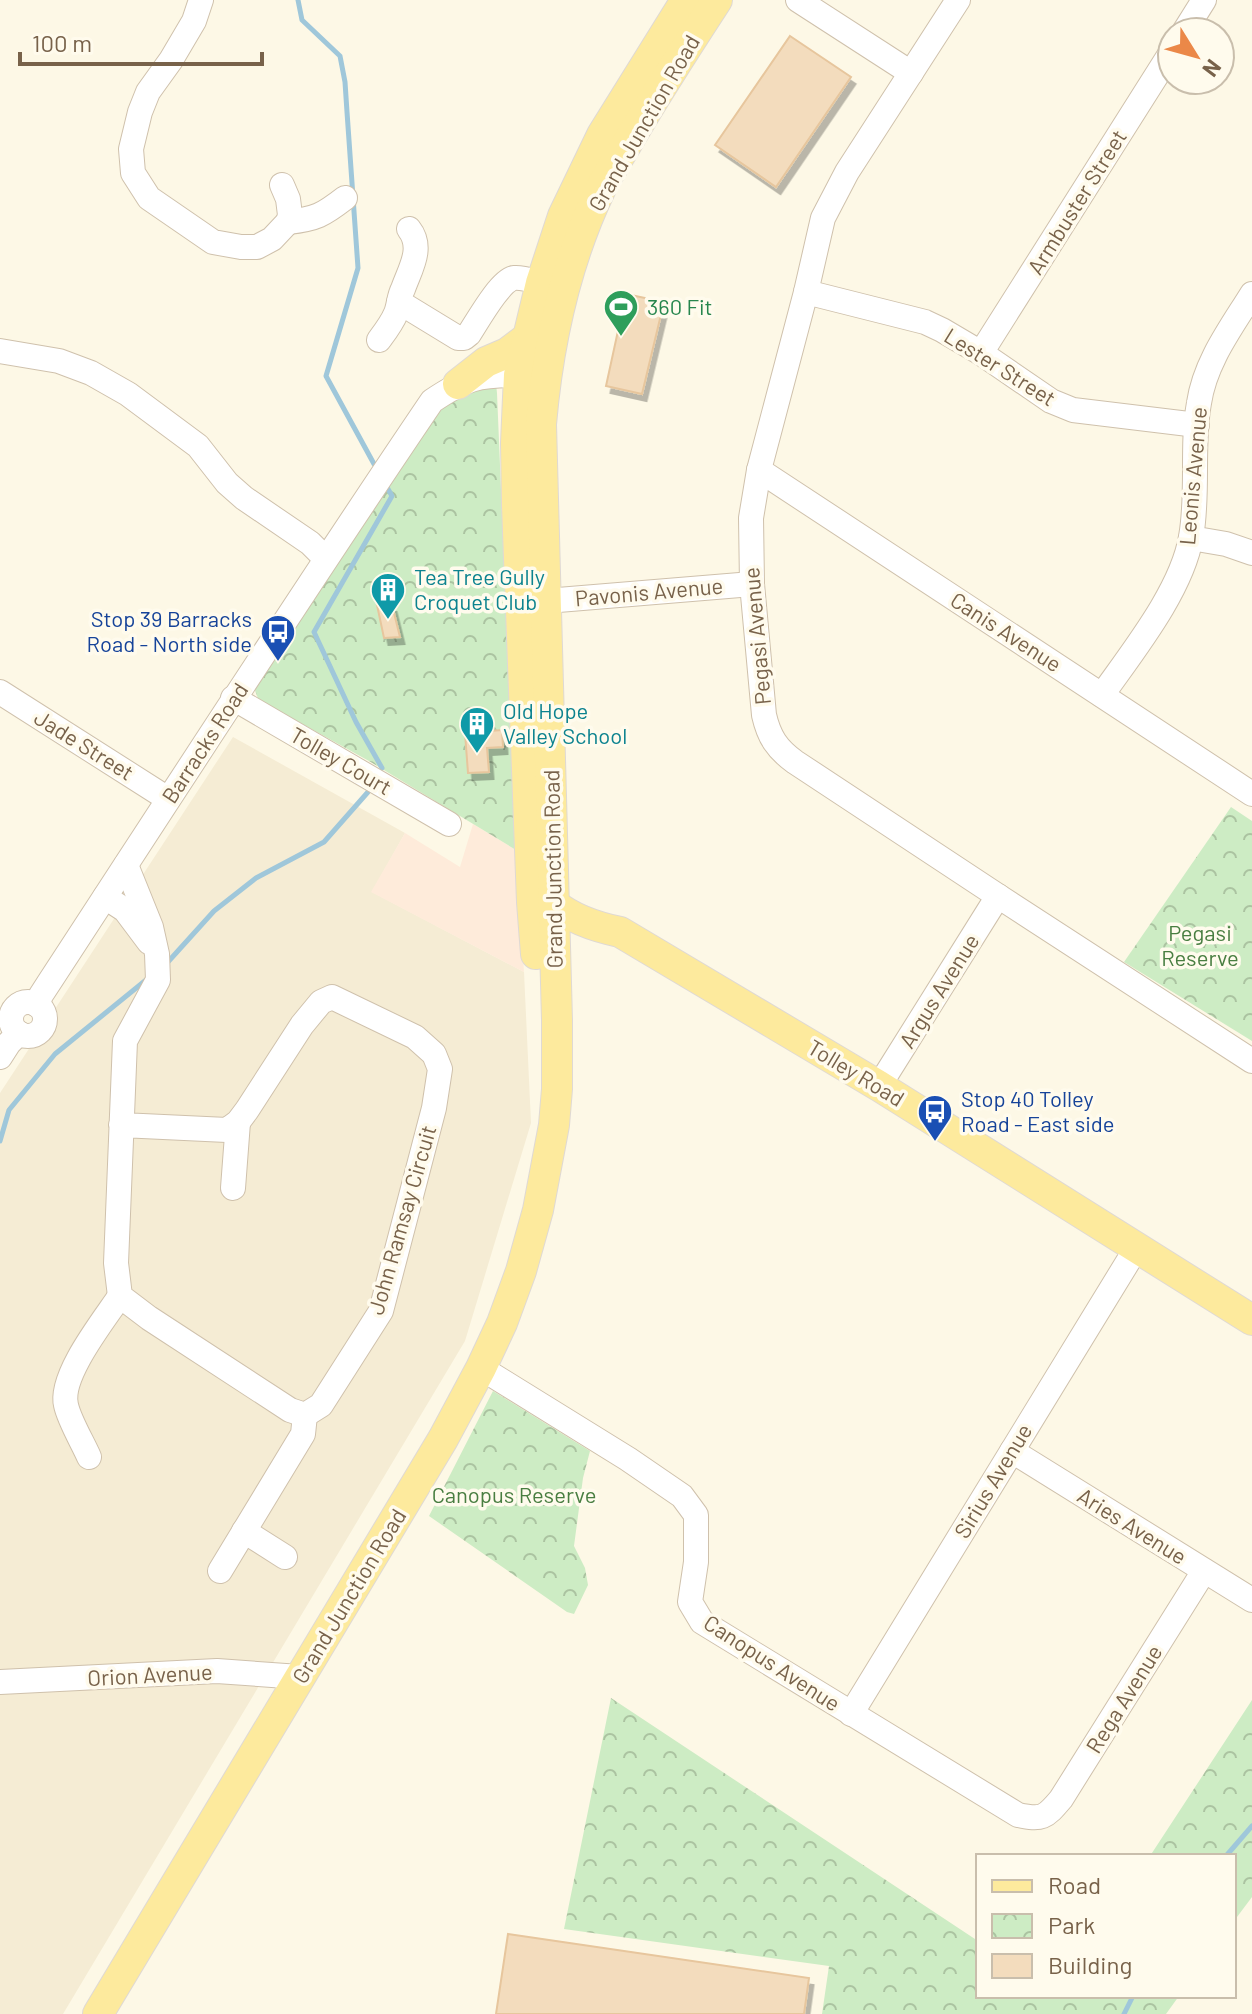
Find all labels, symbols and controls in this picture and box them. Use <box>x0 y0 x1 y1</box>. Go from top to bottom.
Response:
scale bar <box>20 16 262 66</box>
north arrow <box>1156 16 1236 96</box>
text: 100 m <box>32 28 92 57</box>
street label: Grand Junction Road <box>582 30 704 215</box>
text: N <box>1198 55 1228 82</box>
street label: Armbuster Street <box>1021 124 1131 279</box>
sports icon: 360 Fit <box>602 288 640 338</box>
place label: 360 Fit <box>647 293 713 319</box>
street label: Lester Street <box>940 322 1061 411</box>
street label: Leonis Avenue <box>1173 406 1211 546</box>
place label: Tea Tree Gully Croquet Club <box>414 563 545 614</box>
street label: Pegasi Avenue <box>737 566 775 706</box>
building icon: Tea Tree Gully Croquet Club <box>369 571 407 621</box>
street label: Pavonis Avenue <box>574 572 724 610</box>
street label: Canis Avenue <box>946 586 1067 677</box>
place label: Stop 39 Barracks Road - North side <box>87 605 252 656</box>
bus stop icon: Stop 39 Barracks Road - North side <box>259 613 297 663</box>
street label: Barracks Road <box>156 677 253 807</box>
place label: Old Hope Valley School <box>503 697 627 748</box>
street label: Jade Street <box>30 703 139 785</box>
building icon: Old Hope Valley School <box>458 705 496 755</box>
street label: Tolley Court <box>286 721 397 800</box>
street label: Grand Junction Road <box>537 769 567 969</box>
park label: Pegasi Reserve <box>1161 919 1239 970</box>
street label: Argus Avenue <box>893 929 984 1052</box>
street label: Tolley Road <box>804 1033 909 1111</box>
place label: Stop 40 Tolley Road - East side <box>961 1085 1115 1136</box>
bus stop icon: Stop 40 Tolley Road - East side <box>916 1093 954 1143</box>
street label: John Ramsay Circuit <box>362 1122 441 1317</box>
street label: Sirius Avenue <box>948 1419 1036 1542</box>
park label: Canopus Reserve <box>432 1481 596 1507</box>
street label: Aries Avenue <box>1073 1481 1192 1569</box>
street label: Grand Junction Road <box>286 1504 411 1687</box>
street label: Canopus Avenue <box>700 1609 845 1716</box>
street label: Rega Avenue <box>1080 1640 1167 1757</box>
street label: Orion Avenue <box>87 1658 213 1690</box>
legend <box>976 1854 1236 1998</box>
text: Road <box>1048 1870 1101 1899</box>
text: Park <box>1048 1910 1095 1939</box>
text: Building <box>1048 1950 1132 1979</box>

